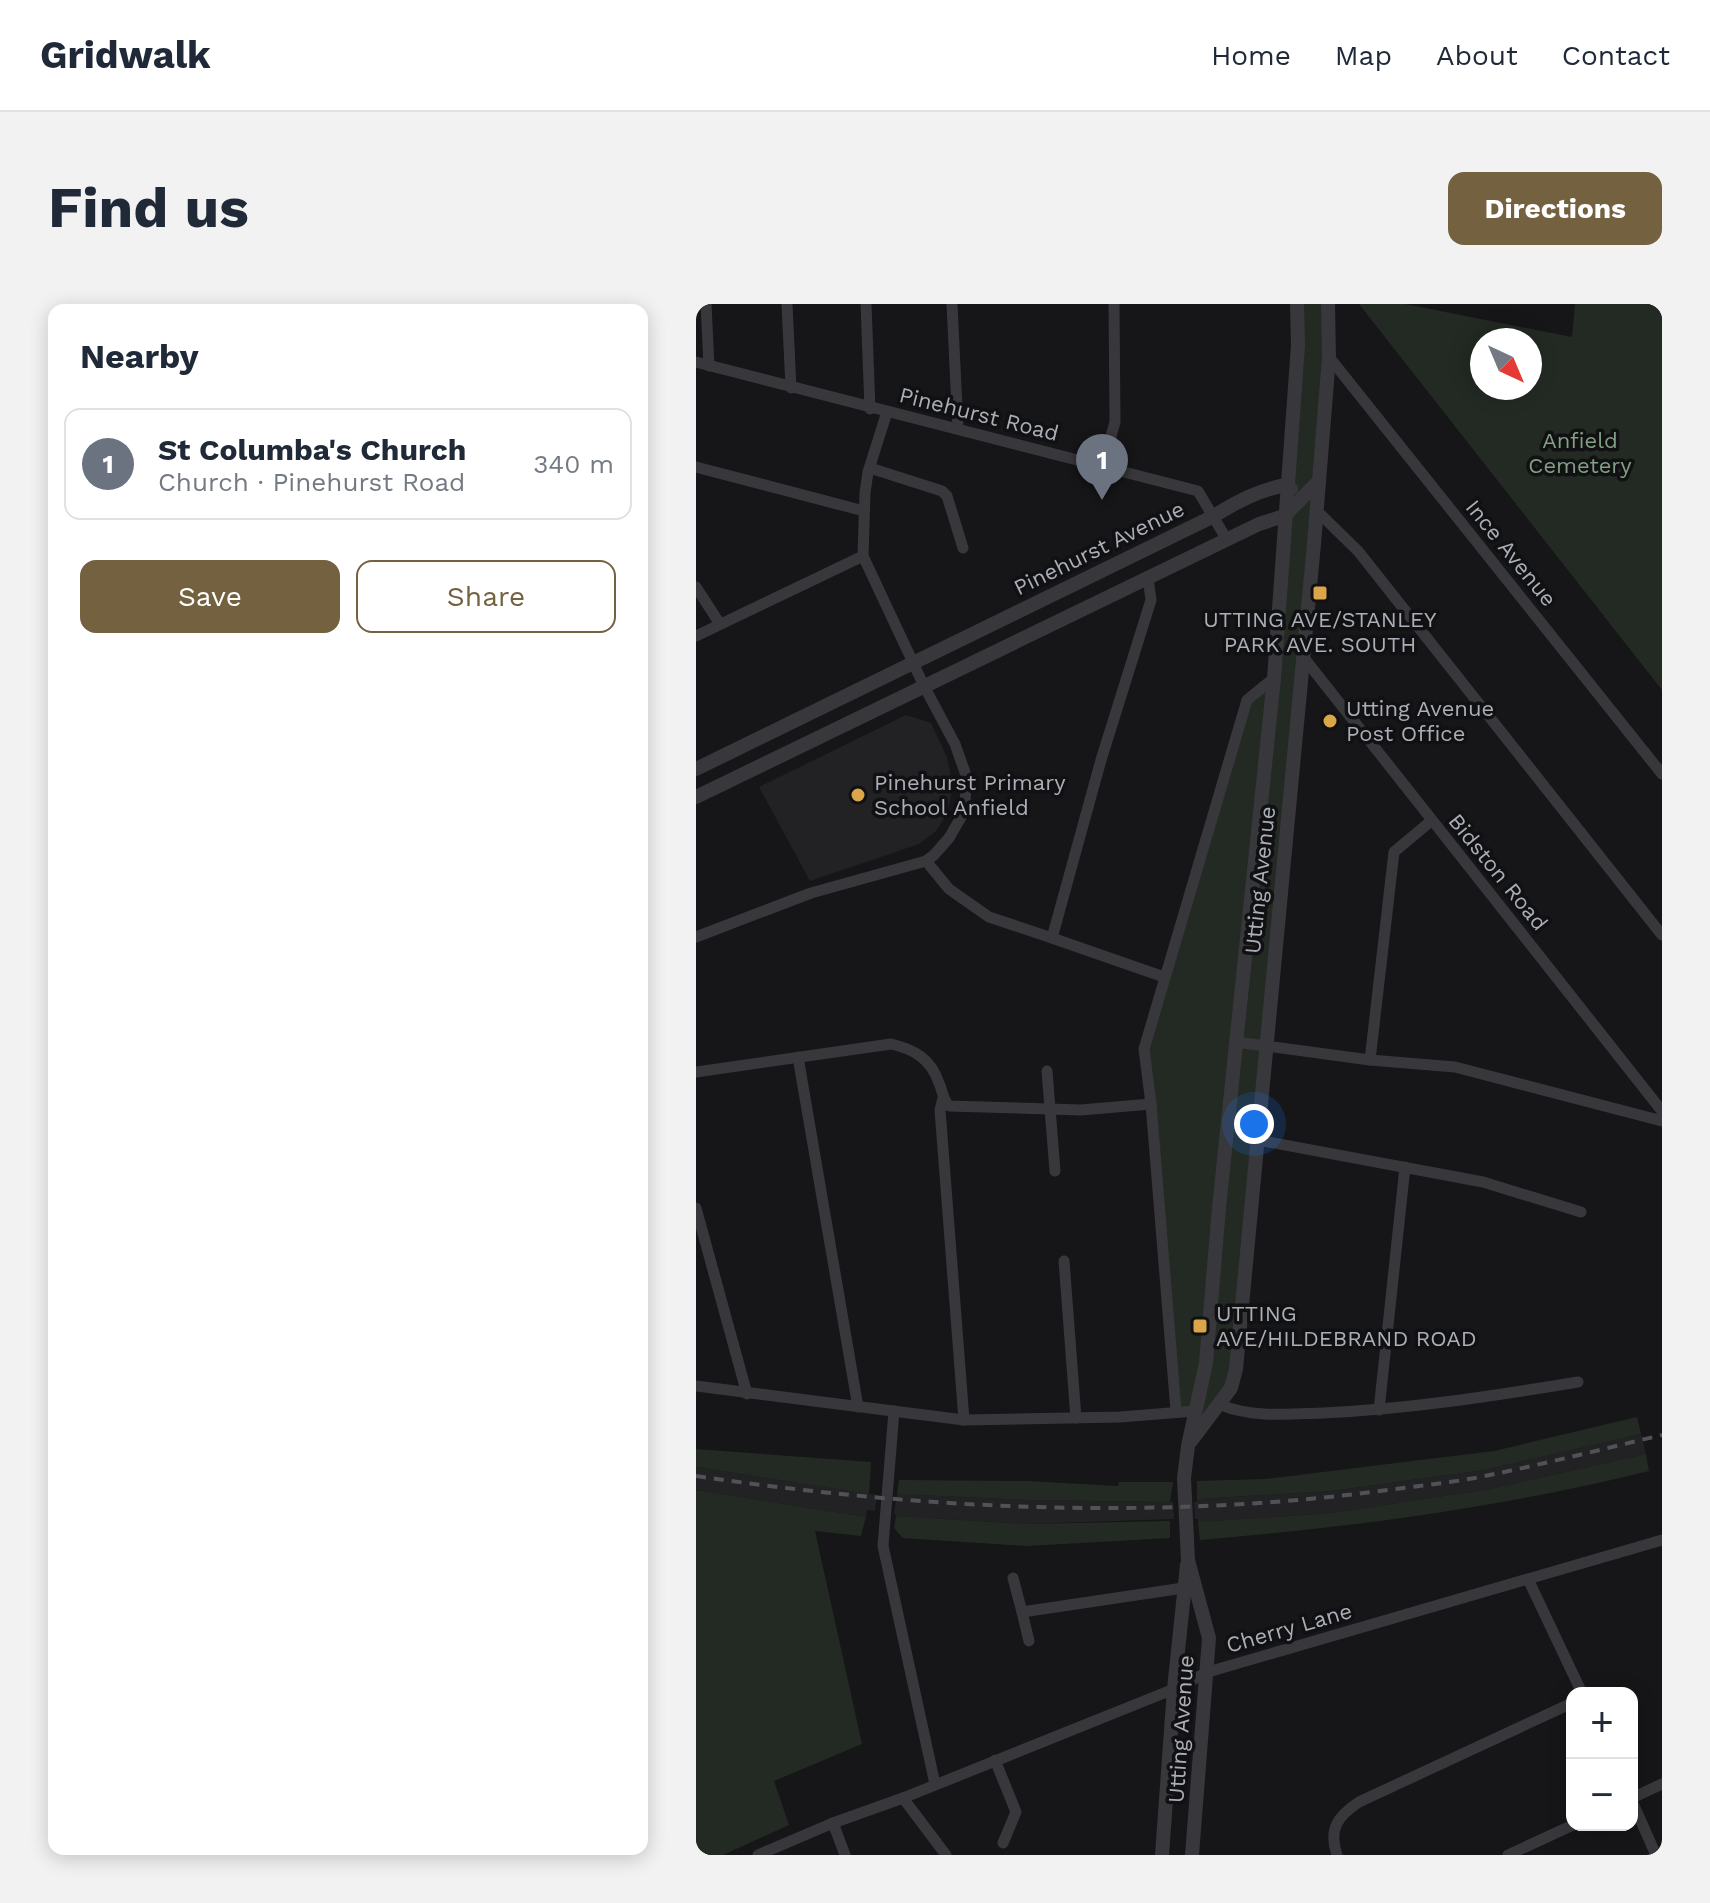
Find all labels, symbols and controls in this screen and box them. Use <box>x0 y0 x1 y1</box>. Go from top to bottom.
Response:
text: Gridwalk <box>40 33 211 77</box>
text: Home <box>1211 39 1291 72</box>
text: Map <box>1335 39 1392 72</box>
text: About <box>1436 39 1518 72</box>
text: Contact <box>1562 39 1670 72</box>
button: Directions <box>1448 172 1662 245</box>
text: Find us <box>48 175 249 241</box>
north arrow <box>1470 328 1542 400</box>
text: Nearby <box>80 336 199 376</box>
street label: Pinehurst Road <box>897 382 1061 446</box>
park label: Anfield Cemetery <box>1528 428 1632 478</box>
text: St Columba's Church <box>158 432 466 467</box>
pin: 1 <box>1076 434 1128 500</box>
text: 1 <box>102 449 114 479</box>
text: 340 m <box>533 449 614 479</box>
text: Church · Pinehurst Road <box>158 467 465 497</box>
street label: Ince Avenue <box>1461 495 1561 611</box>
street label: Pinehurst Avenue <box>1010 496 1188 600</box>
button: Save <box>80 560 340 633</box>
button: Share <box>356 560 616 633</box>
marker: UTTING AVE/STANLEY PARK AVE. SOUTH <box>1311 584 1329 602</box>
place label: UTTING AVE/STANLEY PARK AVE. SOUTH <box>1203 607 1437 657</box>
place label: Utting Avenue Post Office <box>1346 696 1494 746</box>
marker: Utting Avenue Post Office <box>1321 712 1339 730</box>
place label: Pinehurst Primary School Anfield <box>874 770 1066 820</box>
marker: Pinehurst Primary School Anfield <box>849 786 867 804</box>
street label: Utting Avenue <box>1240 805 1280 955</box>
street label: Bidston Road <box>1443 809 1553 935</box>
your location <box>1234 1104 1274 1144</box>
place label: UTTING AVE/HILDEBRAND ROAD <box>1216 1301 1477 1351</box>
marker: UTTING AVE/HILDEBRAND ROAD <box>1191 1317 1209 1335</box>
street label: Cherry Lane <box>1223 1598 1355 1658</box>
street label: Utting Avenue <box>1163 1654 1199 1804</box>
map controls <box>1566 1687 1638 1831</box>
button: + <box>1566 1687 1638 1759</box>
button: − <box>1566 1759 1638 1831</box>

